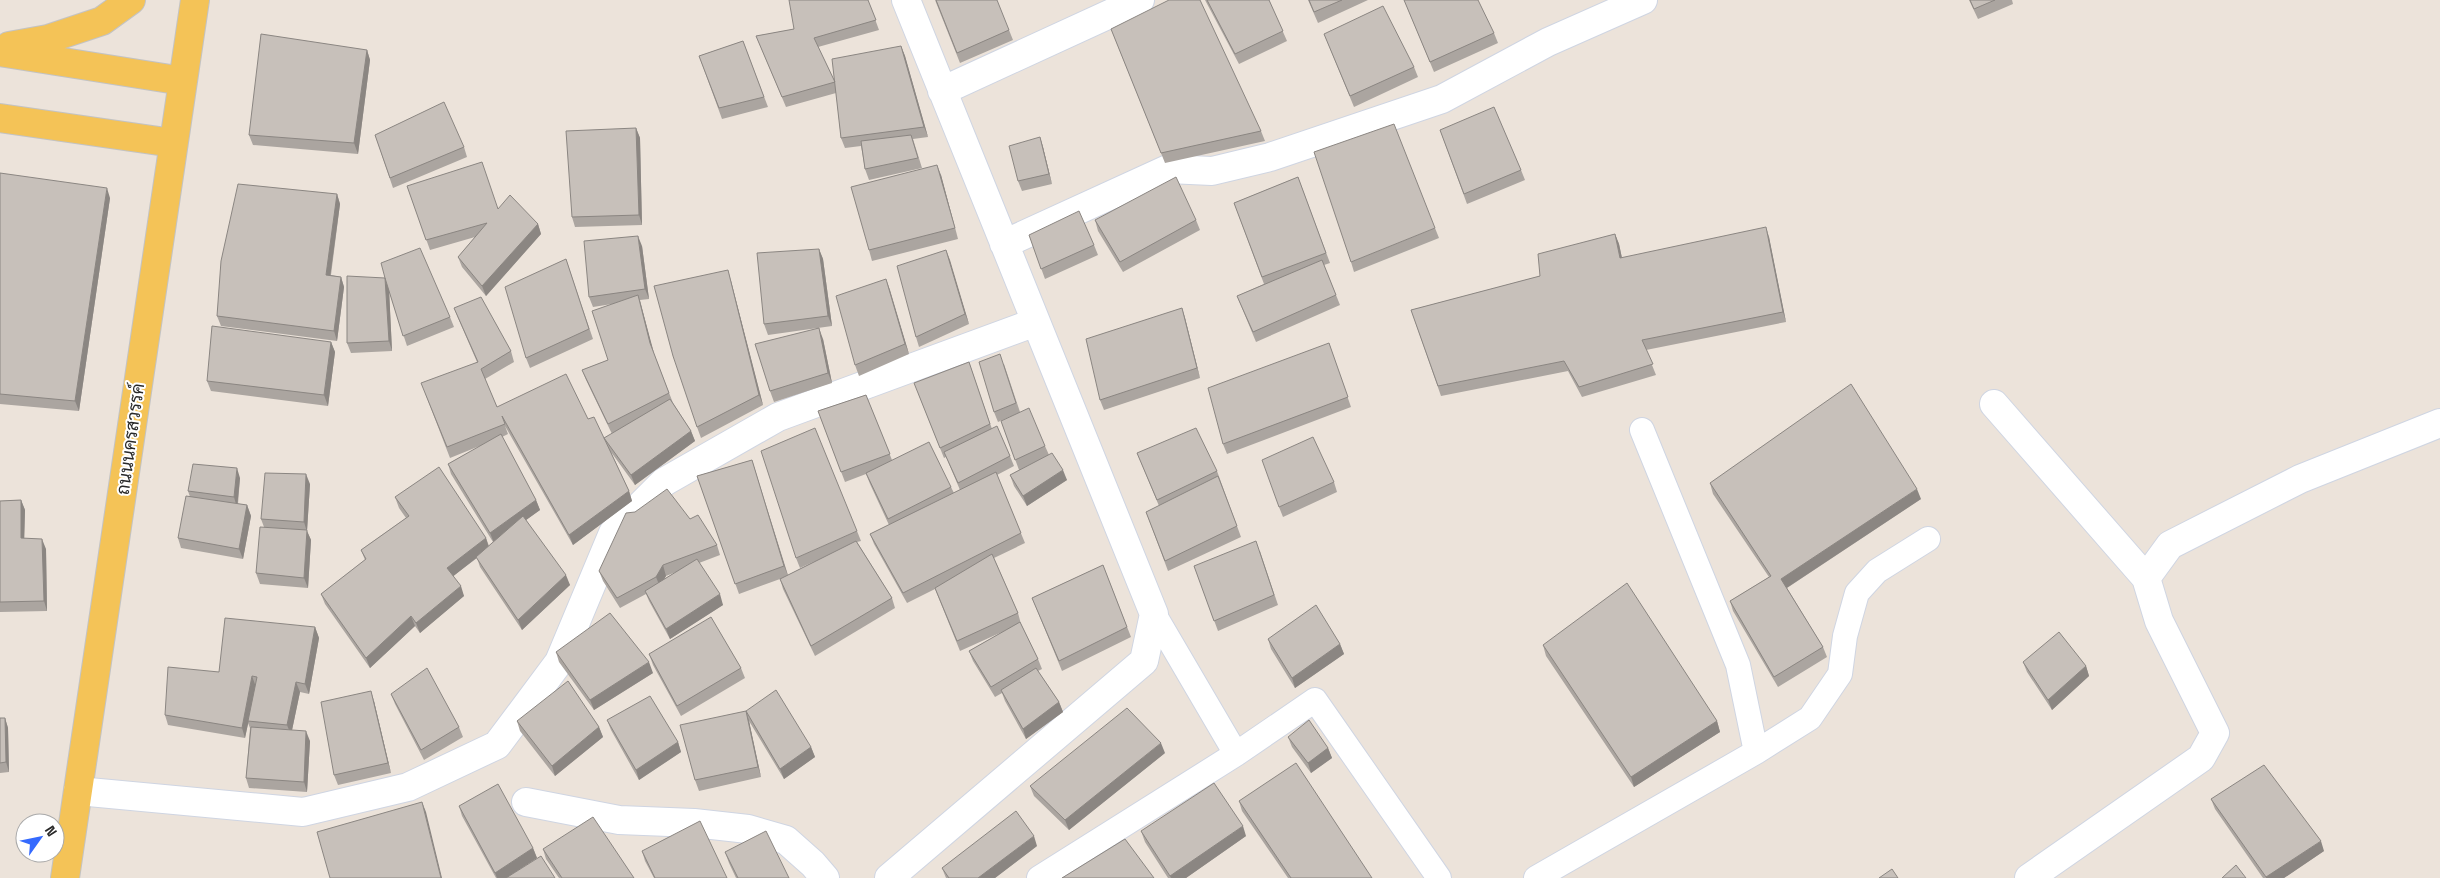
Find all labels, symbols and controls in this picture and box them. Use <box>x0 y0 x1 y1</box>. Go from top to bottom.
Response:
street label: ถนนนครสวรรค์ <box>110 382 149 496</box>
north arrow <box>15 813 65 863</box>
text: N <box>41 822 61 840</box>

